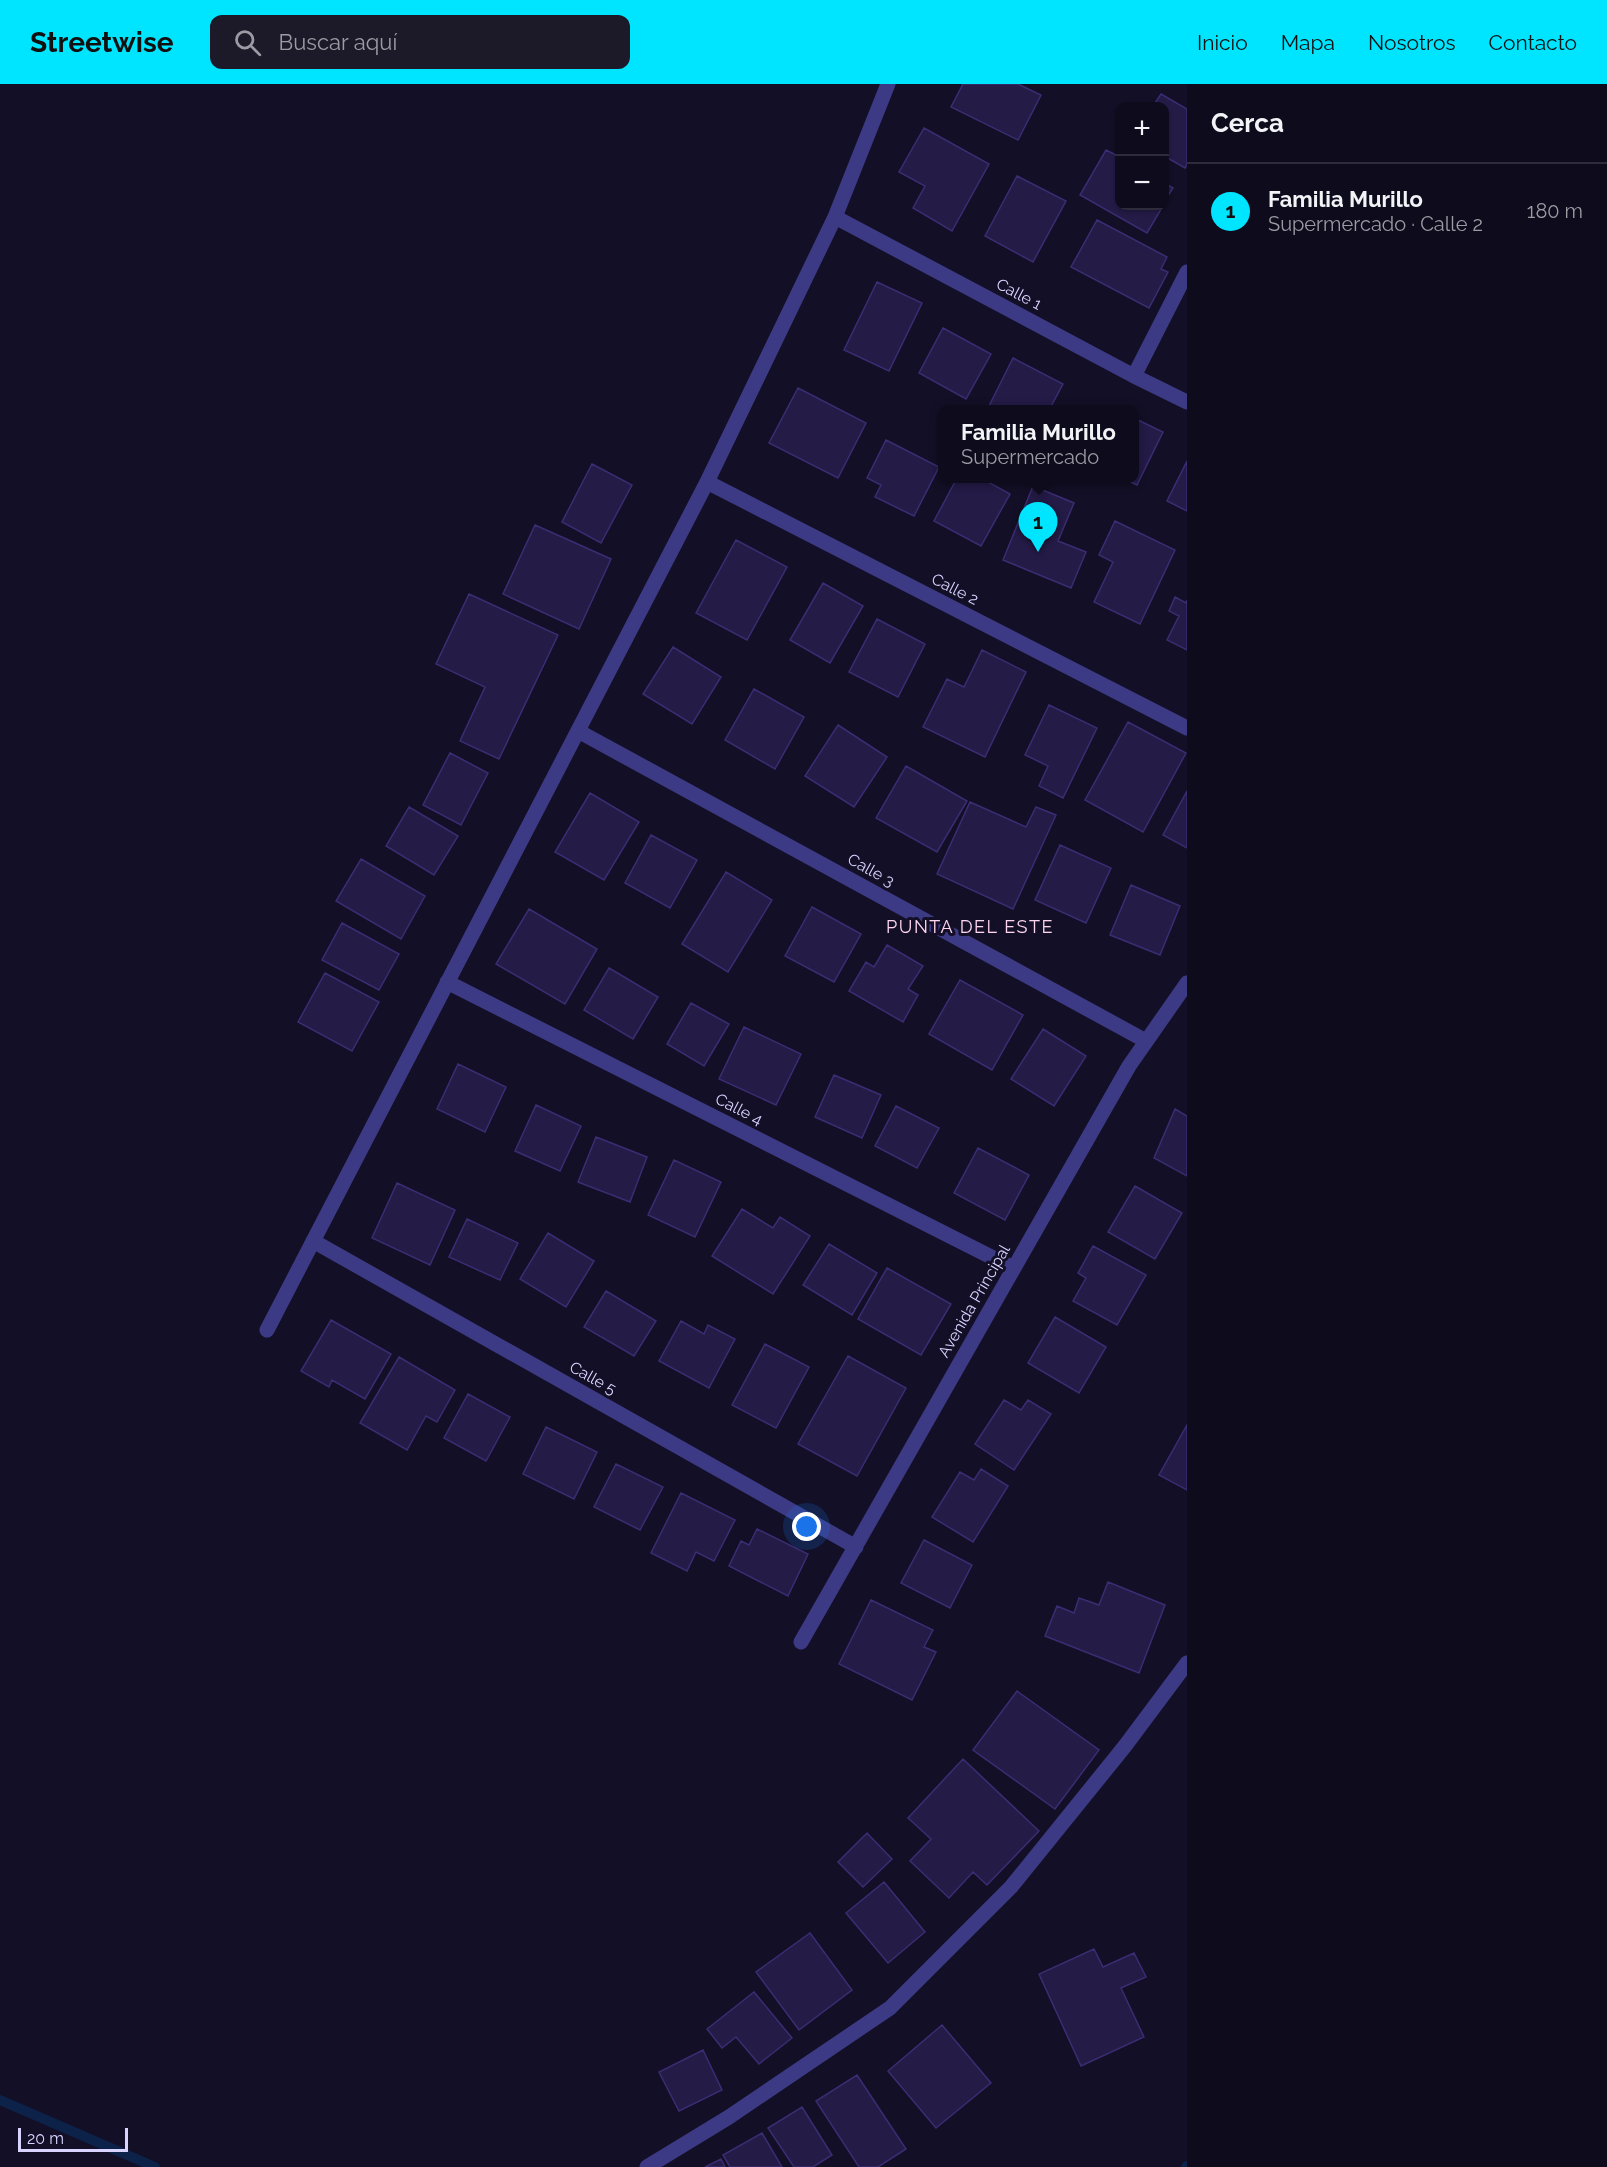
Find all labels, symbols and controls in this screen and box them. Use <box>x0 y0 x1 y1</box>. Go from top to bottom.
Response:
search box <box>210 15 630 69</box>
text: Streetwise <box>30 26 174 59</box>
icon: search <box>231 26 264 59</box>
text: Buscar aquí <box>279 29 397 55</box>
text: Inicio <box>1197 30 1248 55</box>
text: Mapa <box>1281 30 1335 55</box>
text: Nosotros <box>1368 30 1456 55</box>
text: Contacto <box>1489 30 1577 55</box>
map controls <box>1115 102 1169 210</box>
button: + <box>1115 102 1169 156</box>
text: Cerca <box>1211 108 1284 138</box>
button: − <box>1115 156 1169 210</box>
text: Familia Murillo <box>1268 186 1423 212</box>
text: 1 <box>1226 199 1235 223</box>
text: 180 m <box>1527 199 1583 223</box>
text: Supermercado · Calle 2 <box>1268 212 1483 236</box>
street label: Calle 1 <box>993 274 1045 314</box>
popup <box>938 405 1139 483</box>
text: Familia Murillo <box>961 419 1116 445</box>
text: Supermercado <box>961 445 1099 469</box>
pin: 1 <box>1018 502 1058 552</box>
street label: Calle 2 <box>928 569 982 609</box>
street label: Calle 3 <box>844 849 898 891</box>
district label: PUNTA DEL ESTE <box>886 916 1054 937</box>
street label: Calle 4 <box>712 1089 766 1129</box>
street label: Avenida Principal <box>934 1241 1014 1361</box>
street label: Calle 5 <box>566 1357 620 1399</box>
your location <box>792 1512 821 1541</box>
scale bar <box>18 2125 128 2152</box>
text: 20 m <box>27 2129 64 2148</box>

